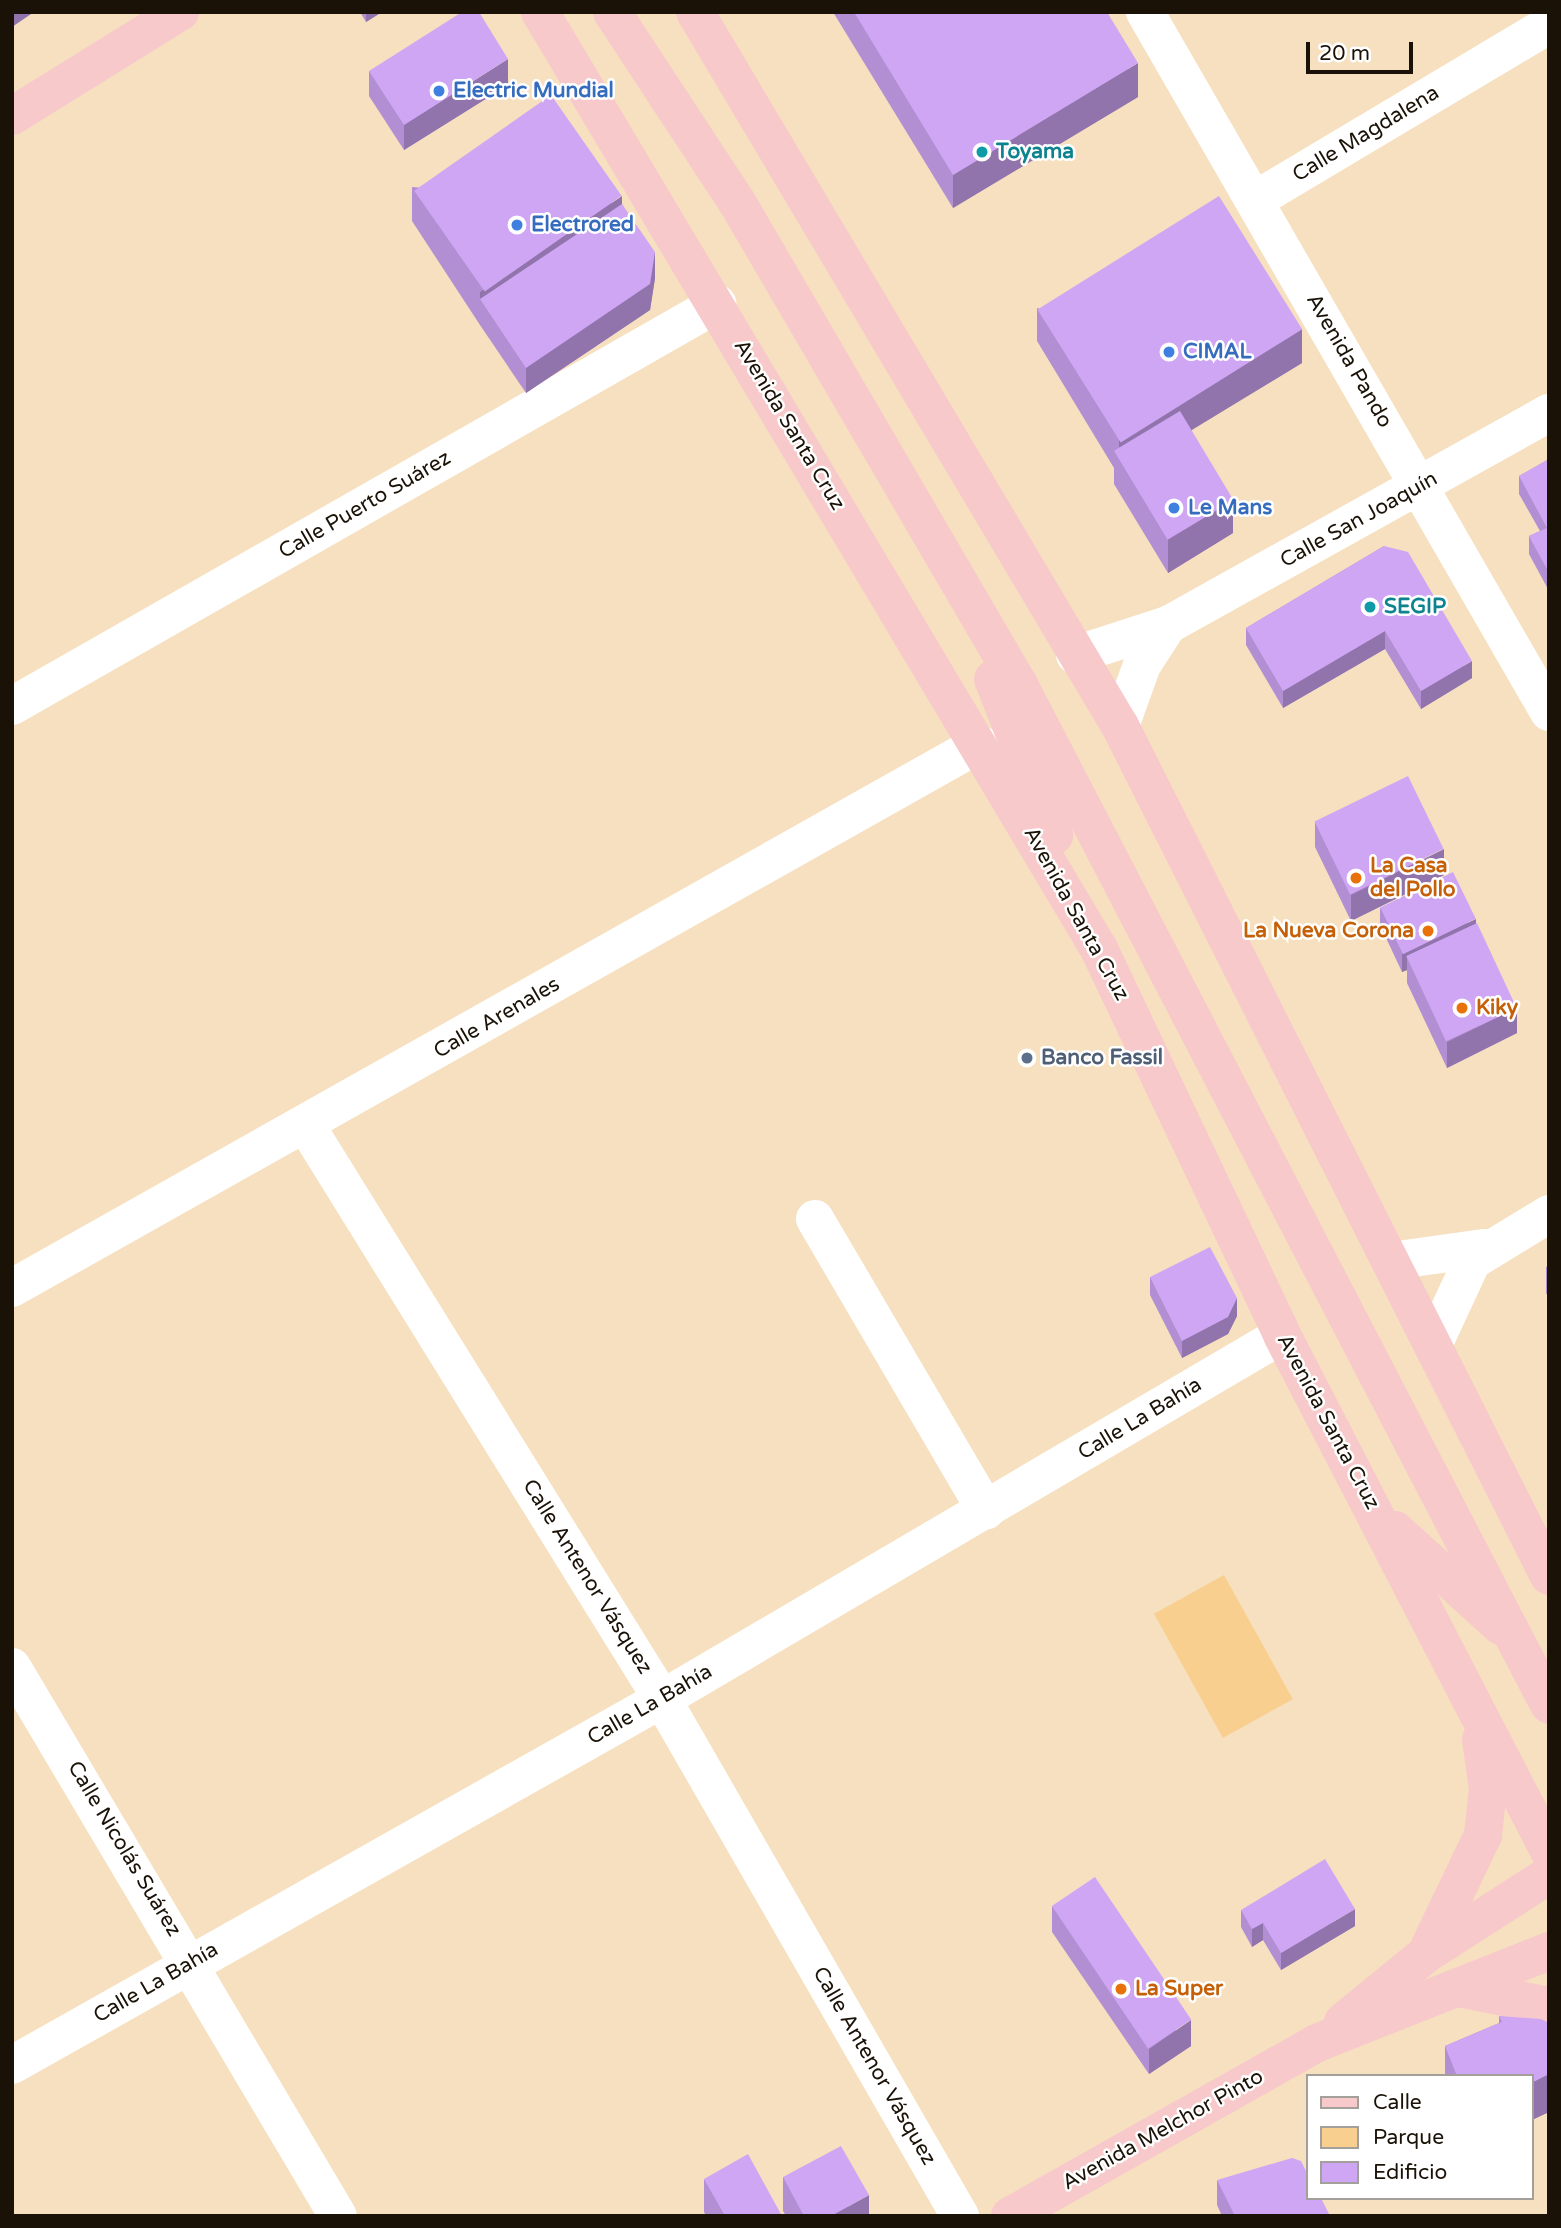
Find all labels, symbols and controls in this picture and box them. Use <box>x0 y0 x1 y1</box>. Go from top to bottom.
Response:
scale bar <box>1309 28 1416 72</box>
text: 20 m <box>1319 41 1370 66</box>
place label: Electric Mundial <box>453 78 614 104</box>
street label: Calle Magdalena <box>1288 80 1444 188</box>
marker: Electric Mundial <box>431 83 447 99</box>
place label: Toyama <box>996 139 1074 165</box>
marker: Toyama <box>974 144 990 160</box>
place label: Electrored <box>531 212 634 238</box>
marker: Electrored <box>509 217 525 233</box>
street label: Avenida Pando <box>1300 290 1398 432</box>
street label: Avenida Santa Cruz <box>728 335 850 515</box>
place label: CIMAL <box>1183 339 1252 365</box>
marker: CIMAL <box>1161 344 1177 360</box>
street label: Calle Puerto Suárez <box>275 445 455 565</box>
street label: Calle San Joaquín <box>1276 466 1442 574</box>
place label: Le Mans <box>1188 495 1272 521</box>
marker: Le Mans <box>1166 500 1182 516</box>
place label: SEGIP <box>1384 594 1446 620</box>
marker: SEGIP <box>1362 599 1378 615</box>
street label: Avenida Santa Cruz <box>1018 823 1134 1005</box>
place label: La Casa del Pollo <box>1370 853 1456 903</box>
marker: La Casa del Pollo <box>1348 870 1364 886</box>
place label: La Nueva Corona <box>1243 918 1414 944</box>
marker: La Nueva Corona <box>1420 923 1436 939</box>
street label: Calle Arenales <box>430 972 564 1064</box>
place label: Kiky <box>1476 995 1518 1021</box>
marker: Kiky <box>1454 1000 1470 1016</box>
place label: Banco Fassil <box>1041 1045 1163 1071</box>
marker: Banco Fassil <box>1019 1050 1035 1066</box>
street label: Avenida Santa Cruz <box>1271 1330 1385 1514</box>
street label: Calle La Bahía <box>1074 1372 1206 1466</box>
street label: Calle Antenor Vásquez <box>517 1475 657 1679</box>
street label: Calle La Bahía <box>583 1659 717 1751</box>
street label: Calle Nicolás Suárez <box>62 1757 186 1941</box>
street label: Calle La Bahía <box>89 1937 223 2029</box>
street label: Calle Antenor Vásquez <box>807 1962 941 2170</box>
place label: La Super <box>1135 1976 1223 2002</box>
marker: La Super <box>1113 1981 1129 1997</box>
street label: Avenida Melchor Pinto <box>1058 2064 1268 2196</box>
legend <box>1306 2074 1533 2200</box>
text: Calle <box>1373 2090 1422 2115</box>
text: Parque <box>1373 2125 1444 2150</box>
text: Edificio <box>1373 2160 1447 2185</box>

